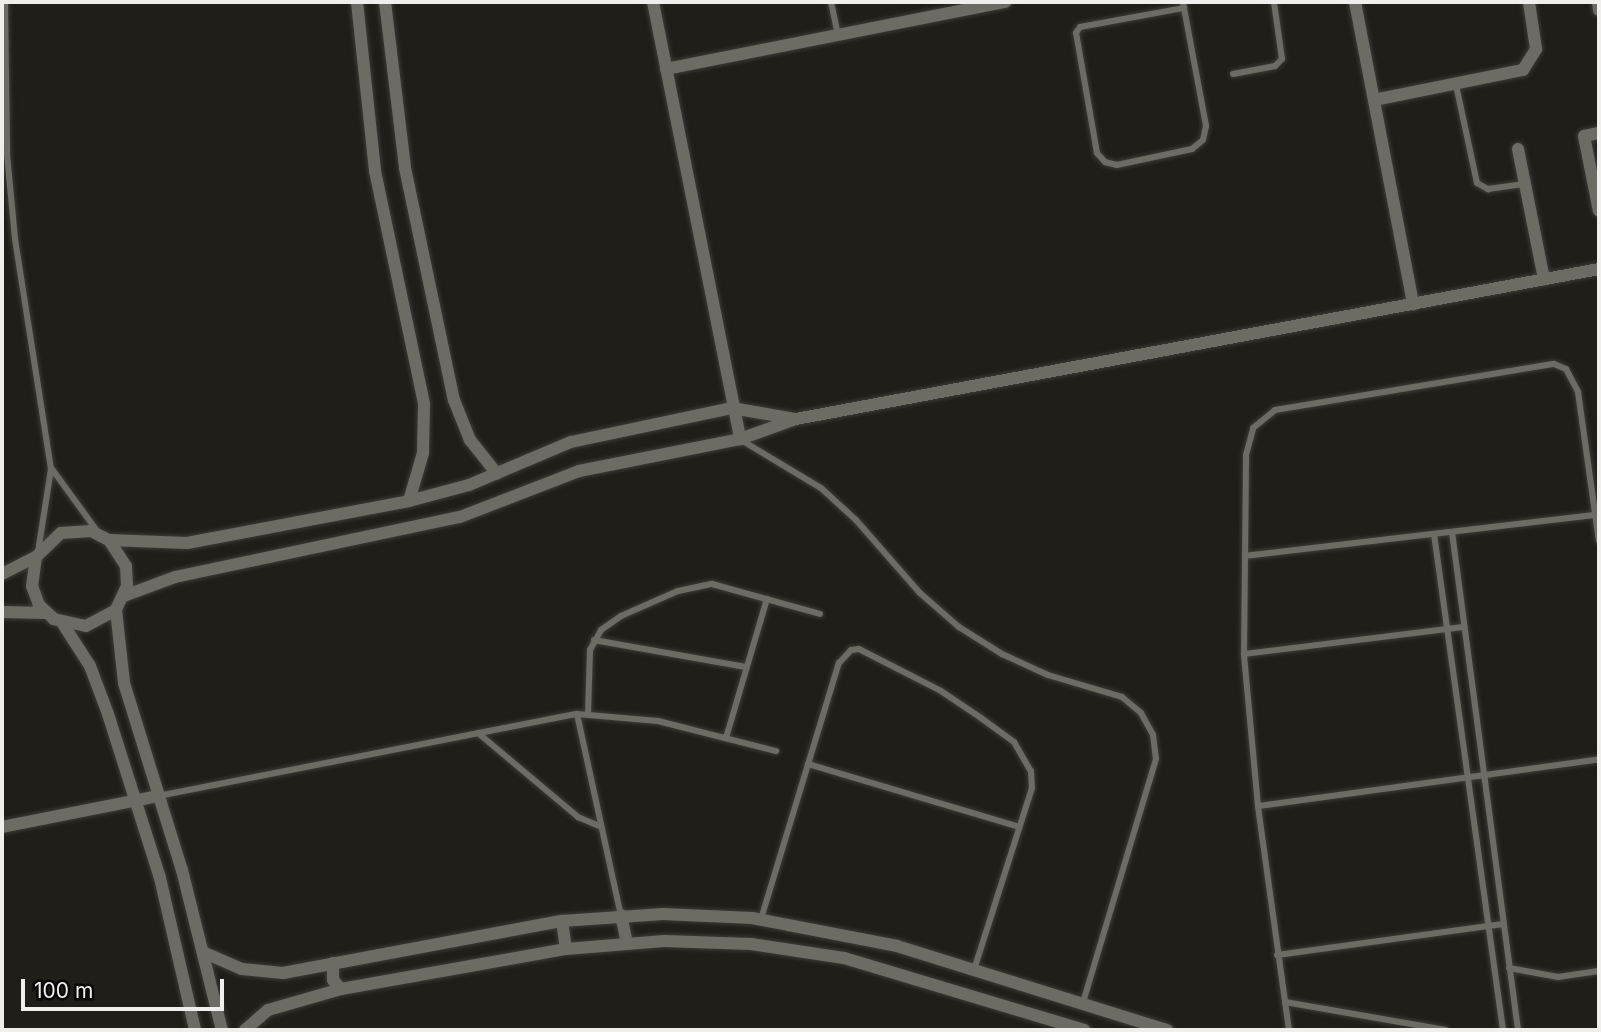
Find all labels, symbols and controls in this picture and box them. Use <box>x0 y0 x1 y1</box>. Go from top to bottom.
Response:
scale bar <box>24 965 228 1009</box>
text: 100 m <box>34 978 93 1003</box>

